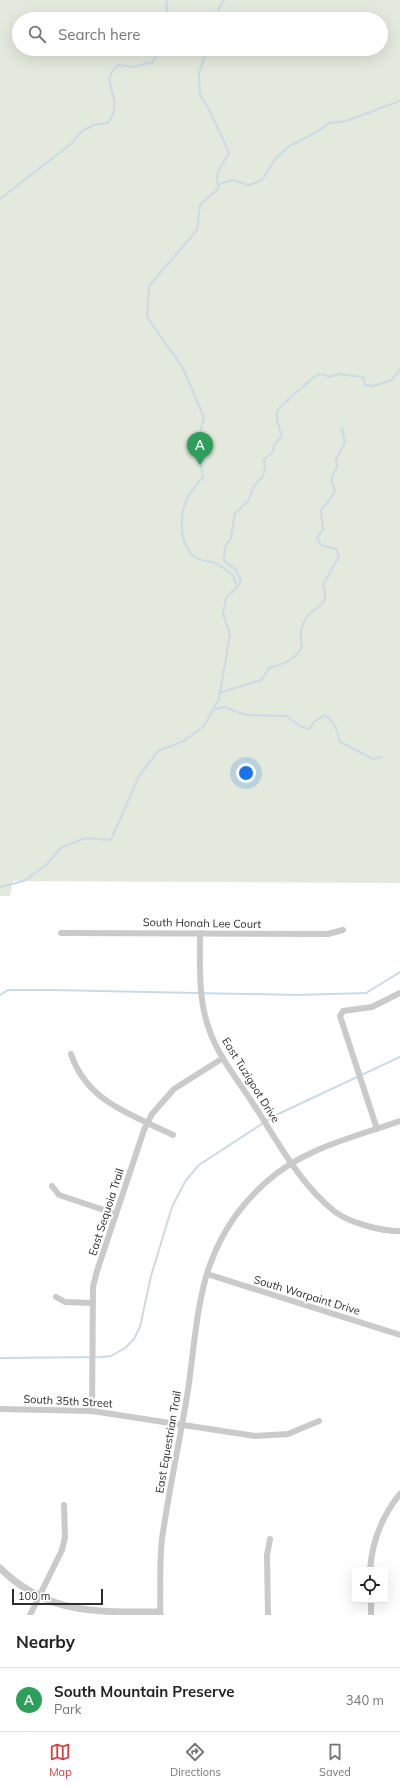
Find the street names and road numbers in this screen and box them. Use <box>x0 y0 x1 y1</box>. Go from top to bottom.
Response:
street label: South Honah Lee Court <box>143 915 261 931</box>
street label: East Tuzigoot Drive <box>219 1035 283 1125</box>
street label: East Sequoia Trail <box>85 1167 127 1257</box>
street label: South Warpaint Drive <box>252 1272 362 1318</box>
street label: East Equestrian Trail <box>152 1390 184 1494</box>
street label: South 35th Street <box>23 1392 113 1410</box>

